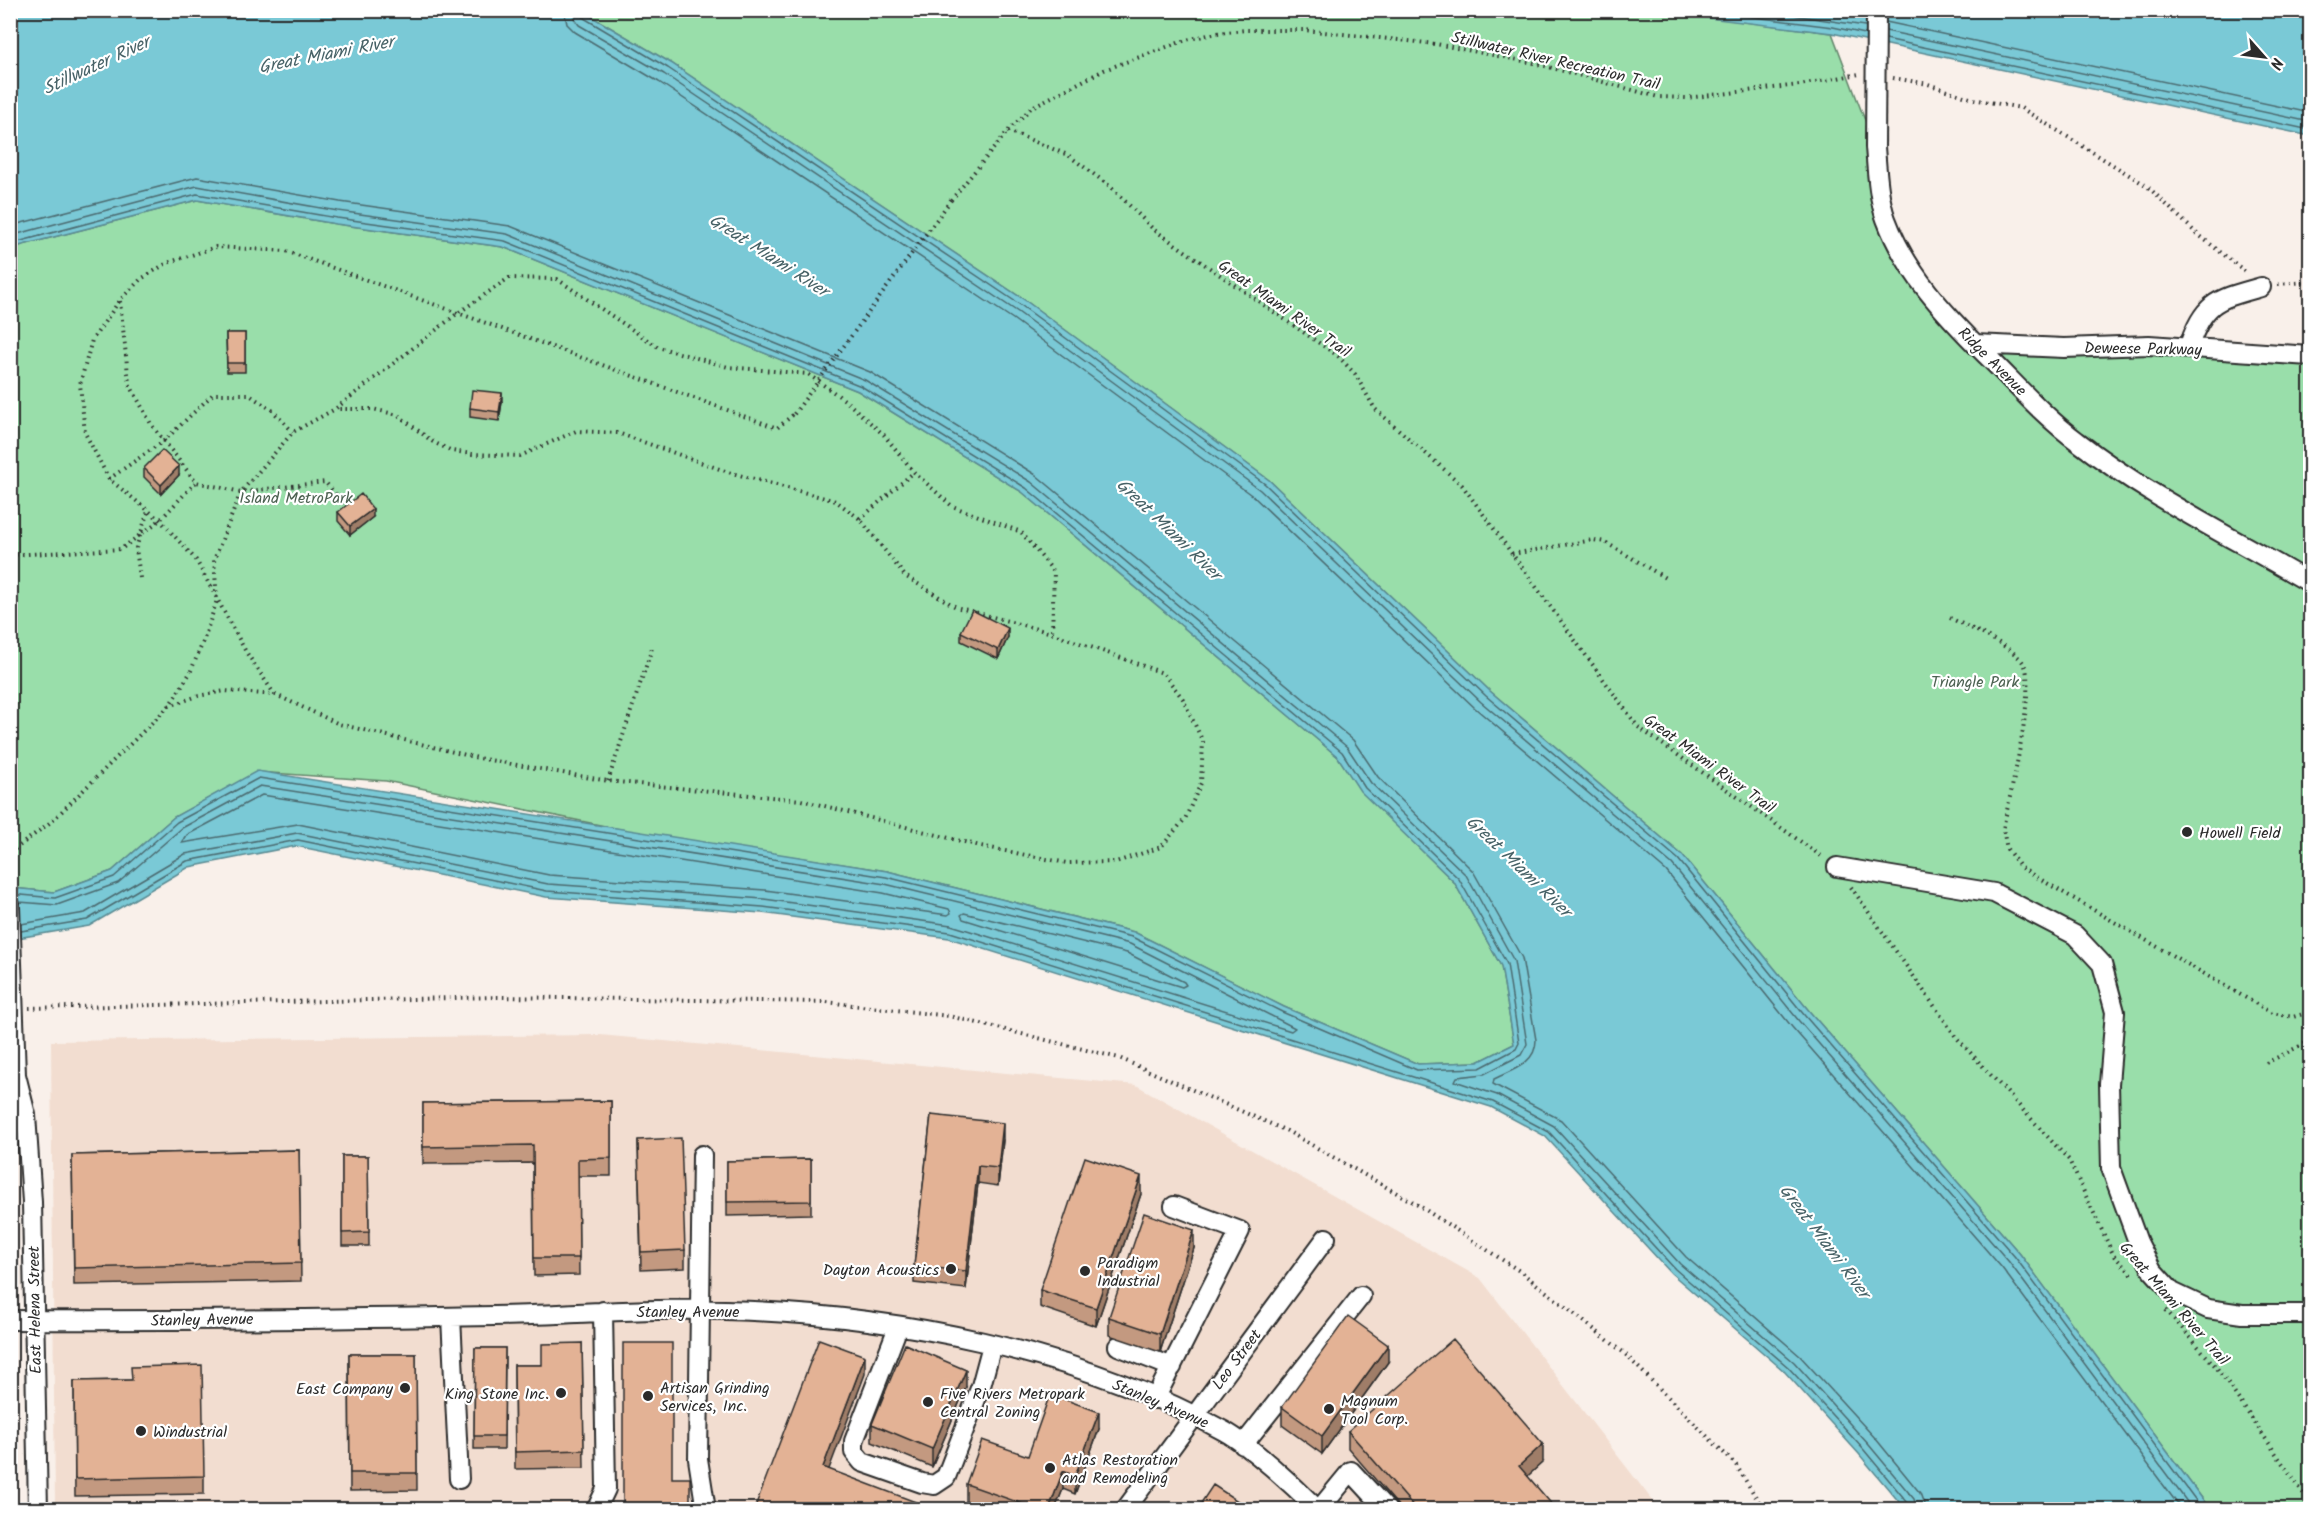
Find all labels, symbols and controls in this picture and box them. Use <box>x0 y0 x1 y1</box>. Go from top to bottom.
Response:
street label: Stillwater River Recreation Trail <box>1449 25 1663 98</box>
water label: Stillwater River <box>38 27 158 104</box>
water label: Great Miami River <box>256 27 400 83</box>
north arrow <box>2234 27 2294 87</box>
text: N <box>2263 53 2289 74</box>
water label: Great Miami River <box>703 207 837 308</box>
street label: Great Miami River Trail <box>1213 254 1356 365</box>
street label: Ridge Avenue <box>1951 322 2032 403</box>
street label: Deweese Parkway <box>2084 336 2203 363</box>
water label: Great Miami River <box>1109 472 1230 591</box>
park label: Island MetroPark <box>239 486 353 511</box>
park label: Triangle Park <box>1931 670 2019 695</box>
street label: Great Miami River Trail <box>1638 708 1780 821</box>
water label: Great Miami River <box>1459 809 1580 928</box>
place label: Howell Field <box>2199 821 2281 846</box>
marker: Howell Field <box>2180 825 2194 839</box>
water label: Great Miami River <box>1771 1179 1879 1309</box>
street label: Great Miami River Trail <box>2113 1236 2235 1372</box>
street label: East Helena Street <box>22 1245 49 1374</box>
place label: Paradigm Industrial <box>1097 1251 1160 1294</box>
place label: Dayton Acoustics <box>823 1258 939 1283</box>
marker: Dayton Acoustics <box>944 1262 958 1276</box>
marker: Paradigm Industrial <box>1078 1264 1092 1278</box>
street label: Stanley Avenue <box>637 1300 739 1325</box>
street label: Stanley Avenue <box>150 1307 254 1334</box>
street label: Leo Street <box>1206 1324 1269 1395</box>
street label: Stanley Avenue <box>1108 1373 1213 1436</box>
place label: Artisan Grinding Services, Inc. <box>660 1376 770 1419</box>
place label: East Company <box>296 1377 393 1402</box>
marker: East Company <box>398 1381 412 1395</box>
place label: King Stone Inc. <box>445 1382 549 1407</box>
place label: Five Rivers Metropark Central Zoning <box>940 1382 1085 1425</box>
marker: King Stone Inc. <box>554 1386 568 1400</box>
marker: Artisan Grinding Services, Inc. <box>641 1389 655 1403</box>
place label: Magnum Tool Corp. <box>1341 1389 1408 1432</box>
marker: Five Rivers Metropark Central Zoning <box>921 1395 935 1409</box>
marker: Magnum Tool Corp. <box>1322 1402 1336 1416</box>
place label: Windustrial <box>153 1420 227 1445</box>
marker: Windustrial <box>134 1424 148 1438</box>
place label: Atlas Restoration and Remodeling <box>1062 1448 1178 1491</box>
marker: Atlas Restoration and Remodeling <box>1043 1461 1057 1475</box>

